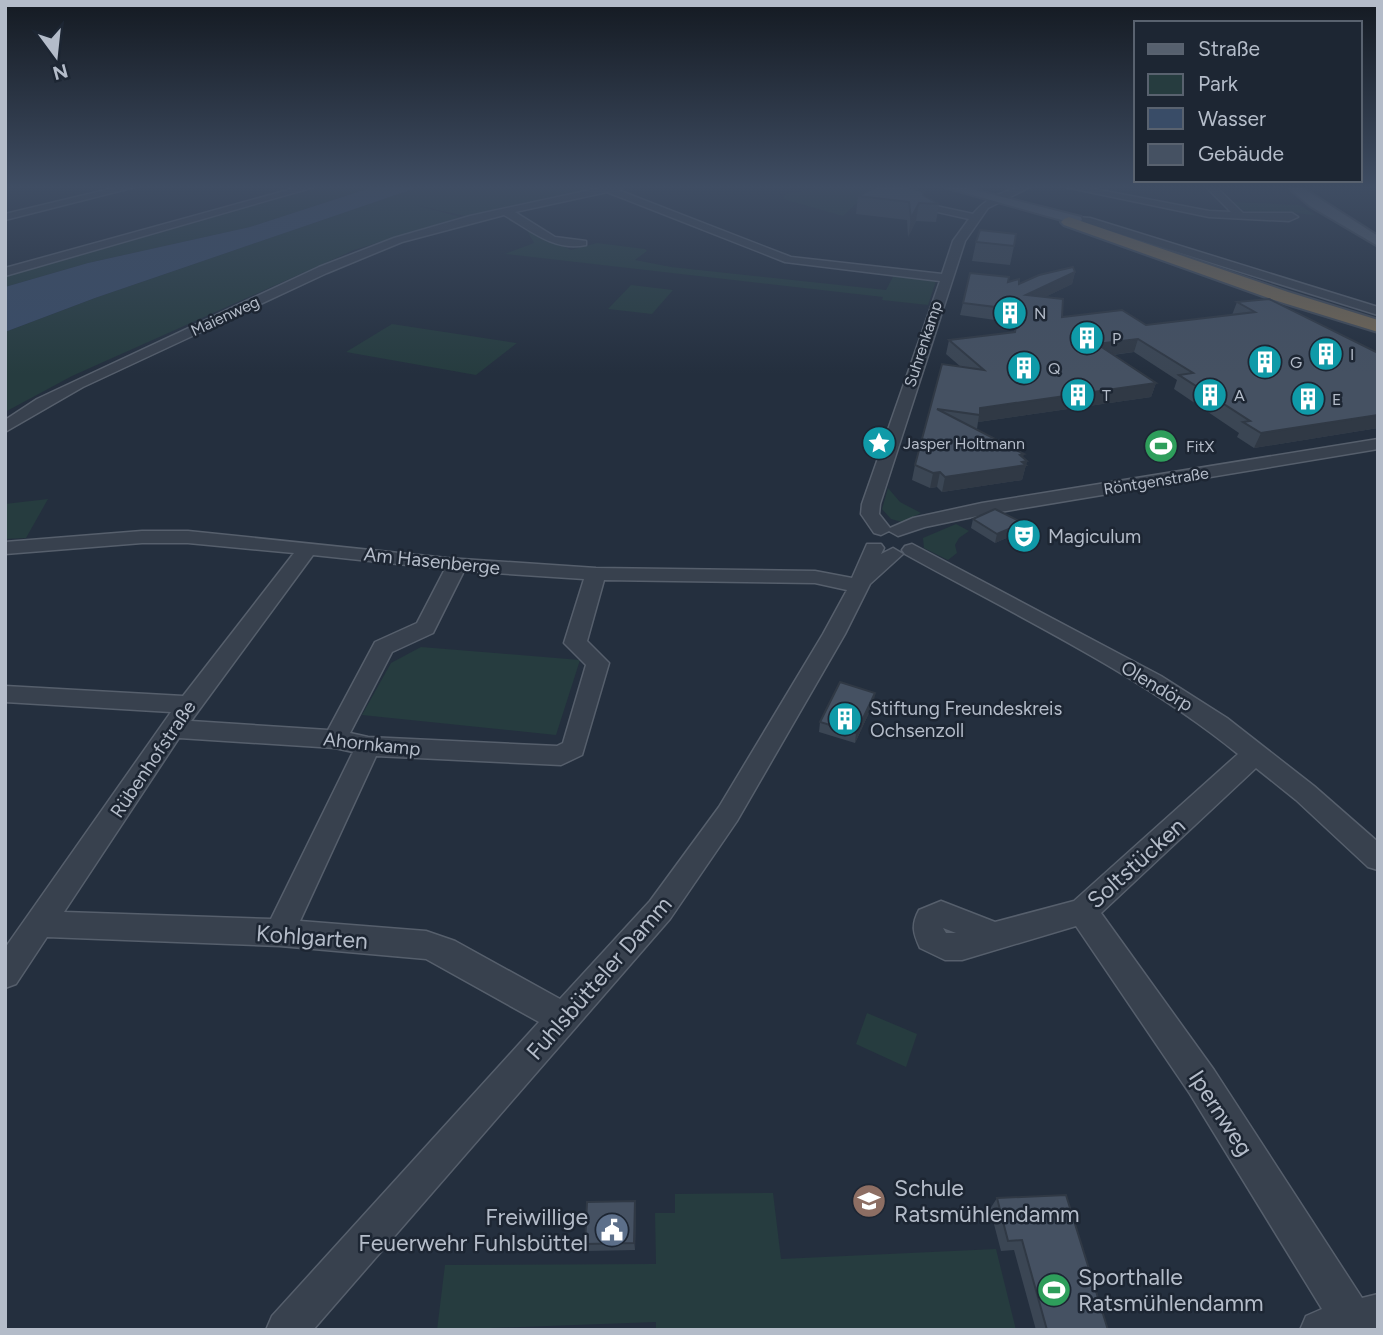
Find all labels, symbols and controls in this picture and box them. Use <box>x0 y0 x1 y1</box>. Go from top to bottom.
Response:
north arrow <box>21 21 91 91</box>
legend <box>1134 21 1362 182</box>
text: Straße <box>1198 36 1260 61</box>
text: N <box>50 59 70 85</box>
text: Park <box>1198 71 1239 96</box>
text: Wasser <box>1198 106 1266 131</box>
text: Gebäude <box>1198 141 1284 166</box>
street label: Maienweg <box>188 292 262 340</box>
building icon: N <box>991 294 1029 332</box>
street label: Suhrenkamp <box>900 298 946 390</box>
place label: N <box>1034 304 1046 323</box>
building icon: P <box>1068 319 1106 357</box>
place label: P <box>1112 329 1121 348</box>
building icon: I <box>1307 335 1345 373</box>
building icon: G <box>1246 343 1284 381</box>
place label: I <box>1350 345 1354 364</box>
building icon: Q <box>1005 349 1043 387</box>
place label: G <box>1290 353 1302 372</box>
place label: Q <box>1048 359 1060 378</box>
building icon: T <box>1059 376 1097 414</box>
building icon: A <box>1191 376 1229 414</box>
building icon: E <box>1289 380 1327 418</box>
place label: T <box>1102 386 1111 405</box>
place label: A <box>1234 386 1245 405</box>
place label: E <box>1332 390 1341 409</box>
place icon: Jasper Holtmann <box>860 424 898 462</box>
sports icon: FitX <box>1142 427 1180 465</box>
place label: Jasper Holtmann <box>903 434 1025 453</box>
place label: FitX <box>1186 437 1214 456</box>
street label: Röntgenstraße <box>1102 463 1210 499</box>
theatre icon: Magiculum <box>1005 517 1043 555</box>
place label: Magiculum <box>1048 525 1141 548</box>
street label: Am Hasenberge <box>363 542 501 580</box>
street label: Olendörp <box>1117 656 1197 716</box>
street label: Rübenhofstraße <box>105 696 201 822</box>
place label: Stiftung Freundeskreis Ochsenzoll <box>870 697 1062 742</box>
building icon: Stiftung Freundeskreis Ochsenzoll <box>826 700 864 738</box>
street label: Ahornkamp <box>322 727 422 761</box>
street label: Soltstücken <box>1081 812 1191 914</box>
street label: Fuhlsbütteler Damm <box>520 890 678 1066</box>
street label: Kohlgarten <box>255 919 369 955</box>
street label: Ipernweg <box>1183 1065 1259 1161</box>
place label: Schule Ratsmühlendamm <box>894 1174 1080 1228</box>
school or university icon: Schule Ratsmühlendamm <box>850 1182 888 1220</box>
place label: Freiwillige Feuerwehr Fuhlsbüttel <box>358 1203 588 1257</box>
public building icon: Freiwillige Feuerwehr Fuhlsbüttel <box>593 1211 631 1249</box>
place label: Sporthalle Ratsmühlendamm <box>1078 1263 1264 1317</box>
sports icon: Sporthalle Ratsmühlendamm <box>1035 1271 1073 1309</box>

